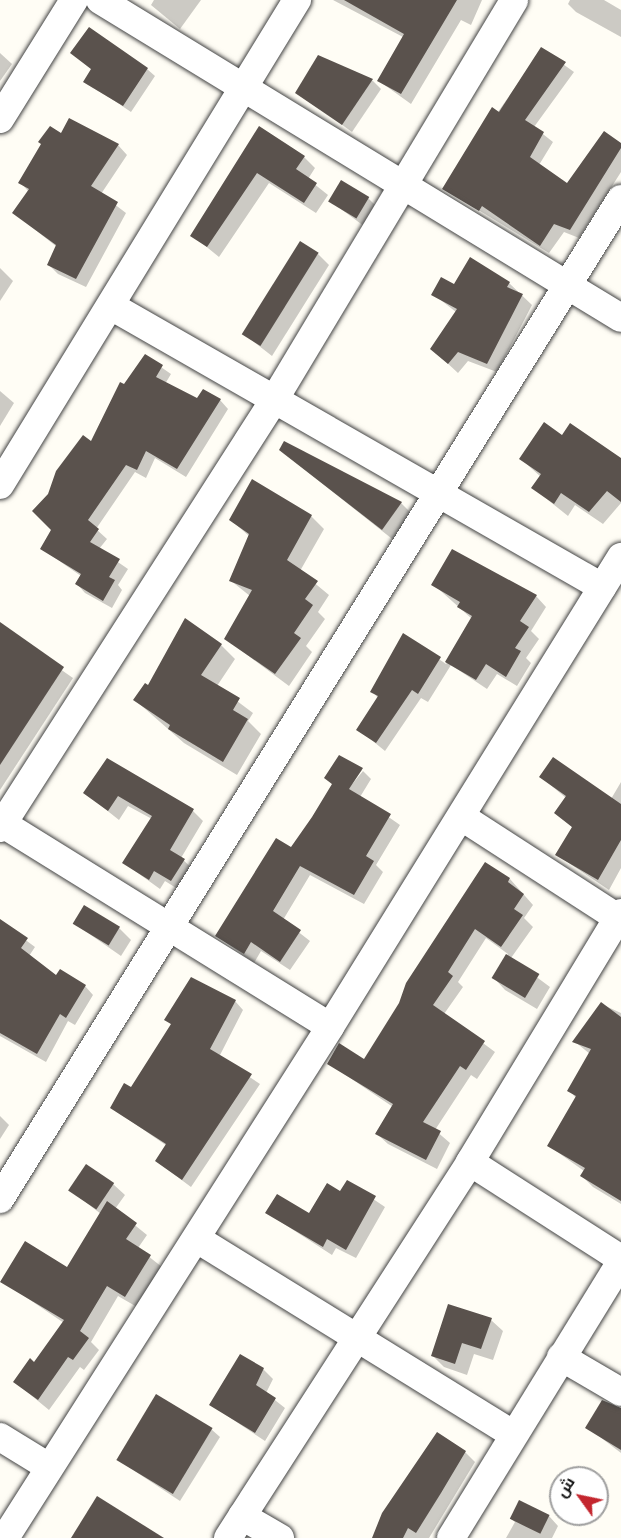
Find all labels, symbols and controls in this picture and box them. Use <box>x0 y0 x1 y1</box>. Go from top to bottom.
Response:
north arrow <box>549 1466 609 1526</box>
text: ش <box>552 1474 578 1500</box>

